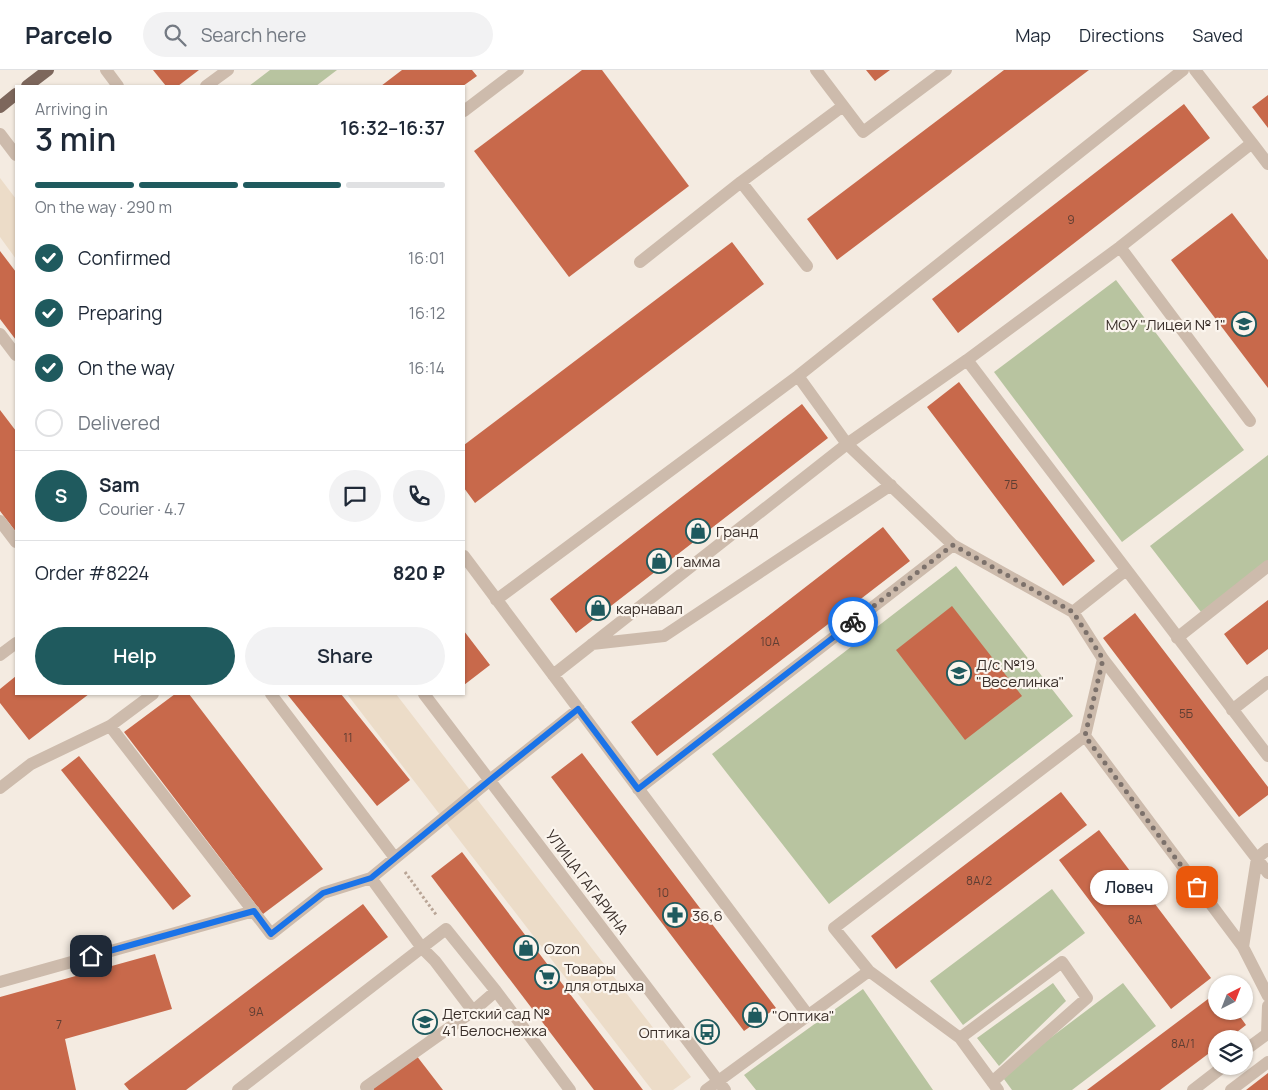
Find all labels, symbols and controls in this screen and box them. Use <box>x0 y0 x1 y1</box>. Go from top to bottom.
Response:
search box <box>143 12 493 57</box>
text: Parcelo <box>25 18 113 51</box>
icon: search <box>161 21 189 49</box>
text: Search here <box>201 22 306 48</box>
text: Map <box>1015 23 1051 47</box>
text: Directions <box>1079 23 1164 47</box>
text: Saved <box>1192 23 1243 47</box>
text: Arriving in <box>35 98 108 120</box>
text: 16:32–16:37 <box>340 115 445 141</box>
text: 3 min <box>35 117 116 161</box>
text: On the way · 290 m <box>35 196 172 218</box>
house number: 9 <box>1067 211 1075 228</box>
icon: check <box>35 244 63 272</box>
text: Confirmed <box>78 245 171 271</box>
text: 16:01 <box>408 247 445 269</box>
icon: check <box>35 299 63 327</box>
text: Preparing <box>78 300 163 326</box>
text: 16:12 <box>409 302 445 324</box>
school or university icon: МОУ "Лицей № 1" <box>1231 311 1257 337</box>
place label: МОУ "Лицей № 1" <box>1106 314 1226 335</box>
icon: check <box>35 354 63 382</box>
text: On the way <box>78 355 175 381</box>
text: 16:14 <box>408 357 445 379</box>
text: Delivered <box>78 410 160 436</box>
button: chat <box>329 470 381 522</box>
button: phone <box>393 470 445 522</box>
text: Sam <box>99 472 140 498</box>
house number: 7Б <box>1004 476 1018 493</box>
text: S <box>55 483 67 509</box>
text: Courier · 4.7 <box>99 498 185 520</box>
shop icon: Гранд <box>685 518 711 544</box>
place label: Гранд <box>716 521 758 542</box>
shop icon: Гамма <box>646 548 672 574</box>
place label: Гамма <box>676 551 720 572</box>
text: Order #8224 <box>35 560 149 586</box>
text: 820 ₽ <box>393 560 445 586</box>
shop icon: карнавал <box>585 595 611 621</box>
courier <box>828 597 878 647</box>
place label: карнавал <box>616 598 683 619</box>
icon: bike <box>839 608 867 636</box>
button: Help <box>35 627 235 685</box>
button: Share <box>245 627 445 685</box>
house number: 10А <box>760 633 780 650</box>
place label: Д/с №19 "Веселинка" <box>976 654 1064 692</box>
school or university icon: Д/с №19 "Веселинка" <box>946 660 972 686</box>
house number: 5Б <box>1179 705 1193 722</box>
house number: 11 <box>343 729 353 746</box>
street label: УЛИЦА ГАГАРИНА <box>541 825 634 939</box>
pin <box>1176 866 1218 908</box>
callout: Ловеч <box>1090 870 1167 904</box>
house number: 8А/2 <box>966 872 992 889</box>
icon: bag <box>1183 873 1211 901</box>
text: Ловеч <box>1105 876 1153 898</box>
house number: 10 <box>657 884 669 901</box>
pharmacy icon: 36,6 <box>662 902 688 928</box>
place label: 36,6 <box>692 905 723 926</box>
house number: 8А <box>1128 911 1143 928</box>
pin <box>70 935 112 977</box>
shop icon: Ozon <box>513 935 539 961</box>
place label: Ozon <box>544 938 580 959</box>
icon: home <box>77 942 105 970</box>
place label: Товары для отдыха <box>564 958 644 996</box>
supermarket icon: Товары для отдыха <box>534 964 560 990</box>
north arrow <box>1208 975 1252 1020</box>
map controls <box>1208 975 1253 1075</box>
shop icon: "Оптика" <box>742 1002 768 1028</box>
house number: 9А <box>248 1003 264 1020</box>
place label: Детский сад № 41 Белоснежка <box>442 1003 550 1041</box>
place label: "Оптика" <box>772 1005 835 1026</box>
school or university icon: Детский сад № 41 Белоснежка <box>412 1009 438 1035</box>
house number: 7 <box>56 1016 62 1033</box>
bus stop icon: Оптика <box>694 1019 720 1045</box>
place label: Оптика <box>639 1022 690 1043</box>
button: layers <box>1208 1030 1253 1075</box>
house number: 8А/1 <box>1171 1035 1195 1052</box>

